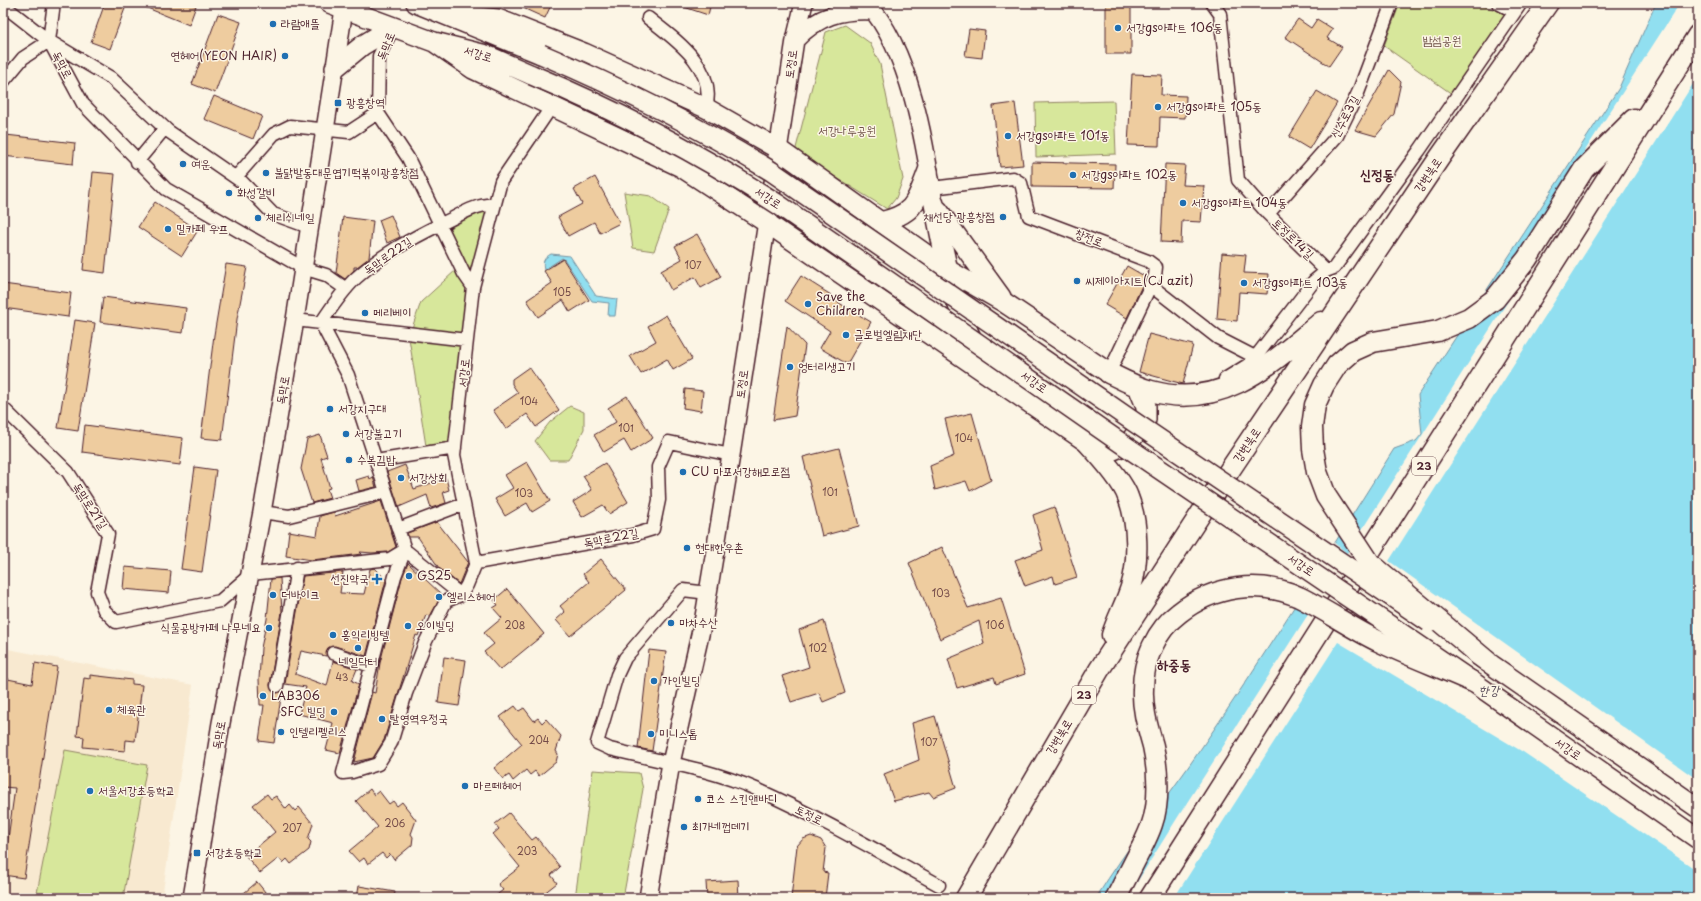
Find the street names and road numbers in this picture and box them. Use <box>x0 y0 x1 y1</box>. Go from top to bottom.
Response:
street label: 독막로 <box>371 29 399 62</box>
street label: 서강로 <box>462 40 495 66</box>
street label: 독막로 <box>48 48 78 82</box>
street label: 토정로 <box>779 48 801 79</box>
street label: 신수로3길 <box>1325 91 1363 141</box>
street label: 강변북로 <box>1409 153 1445 195</box>
street label: 서강로 <box>751 182 786 213</box>
street label: 토정로14길 <box>1269 214 1319 263</box>
street label: 창전로 <box>1073 223 1106 251</box>
street label: 독막로22길 <box>360 232 416 278</box>
street label: 서강로 <box>453 358 473 388</box>
street label: 서강로 <box>1018 366 1052 397</box>
street label: 토정로 <box>730 368 752 399</box>
street label: 독막로 <box>271 374 293 406</box>
street label: 강변북로 <box>1228 423 1264 465</box>
road number: 23 <box>1412 457 1436 475</box>
street label: 독막로21길 <box>69 479 113 533</box>
street label: 독막로22길 <box>582 523 640 551</box>
street label: 서강로 <box>1285 549 1319 580</box>
road number: 23 <box>1072 686 1096 704</box>
street label: 강변북로 <box>1040 715 1076 758</box>
street label: 독막로 <box>207 719 229 751</box>
street label: 서강로 <box>1552 733 1586 764</box>
street label: 토정로 <box>792 800 826 829</box>

